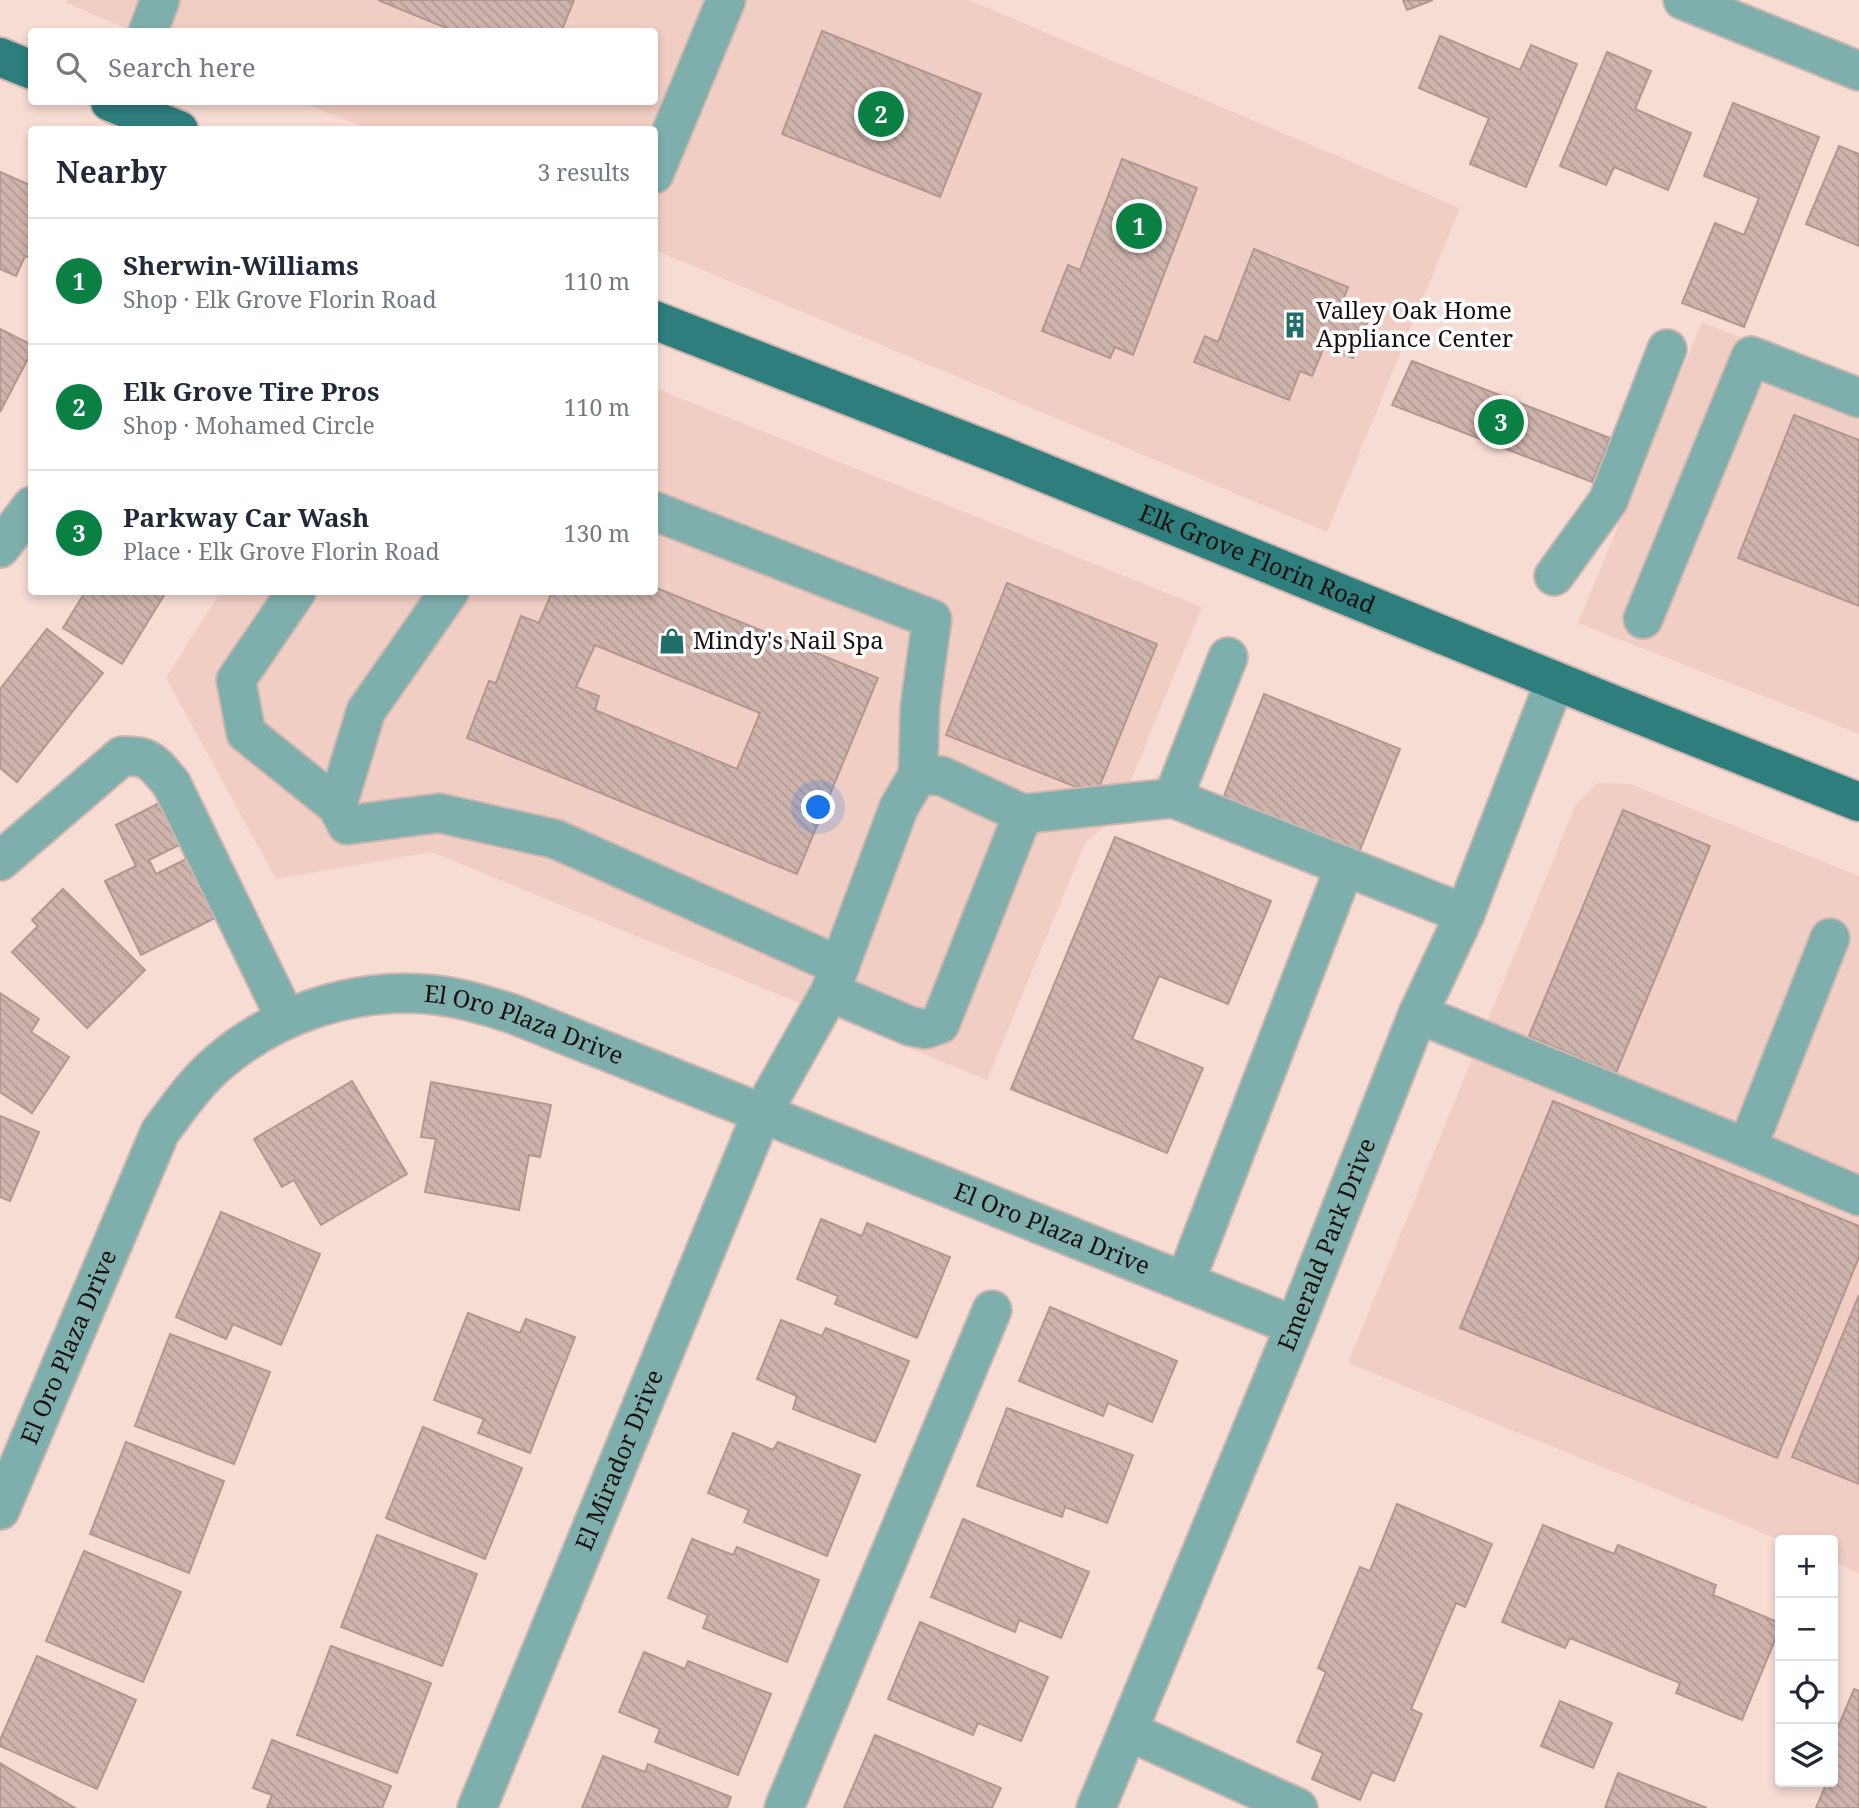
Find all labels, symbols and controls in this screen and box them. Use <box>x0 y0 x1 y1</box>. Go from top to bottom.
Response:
search box <box>28 28 658 105</box>
icon: search <box>52 48 90 86</box>
text: Search here <box>108 49 256 85</box>
pin: 2 <box>858 88 904 140</box>
text: Nearby <box>56 151 167 192</box>
text: 3 results <box>537 156 630 188</box>
pin: 1 <box>1116 200 1162 252</box>
text: Sherwin-Williams <box>123 247 359 283</box>
text: 1 <box>73 265 86 297</box>
text: 110 m <box>564 265 630 297</box>
text: Shop · Elk Grove Florin Road <box>123 283 437 315</box>
place label: Valley Oak Home Appliance Center <box>1316 293 1513 354</box>
building icon: Valley Oak Home Appliance Center <box>1280 310 1310 340</box>
text: Elk Grove Tire Pros <box>123 373 379 409</box>
text: 2 <box>73 391 86 423</box>
text: 110 m <box>564 391 630 423</box>
pin: 3 <box>1478 396 1524 448</box>
text: Shop · Mohamed Circle <box>123 409 375 441</box>
street label: Elk Grove Florin Road <box>1135 495 1381 621</box>
text: Parkway Car Wash <box>123 499 369 535</box>
text: 3 <box>73 517 86 549</box>
text: 130 m <box>564 517 630 549</box>
text: Place · Elk Grove Florin Road <box>123 535 440 567</box>
place label: Mindy's Nail Spa <box>693 623 884 656</box>
shop icon: Mindy's Nail Spa <box>657 626 687 656</box>
your location <box>801 790 835 824</box>
street label: El Oro Plaza Drive <box>423 976 629 1071</box>
street label: Emerald Park Drive <box>1269 1133 1383 1355</box>
street label: El Oro Plaza Drive <box>949 1174 1155 1282</box>
street label: El Oro Plaza Drive <box>12 1244 123 1449</box>
street label: El Mirador Drive <box>566 1364 670 1555</box>
map controls <box>1775 1535 1838 1787</box>
button: + <box>1775 1535 1838 1598</box>
button: − <box>1775 1598 1838 1661</box>
button: locate <box>1775 1661 1838 1724</box>
button: layers <box>1775 1724 1838 1787</box>

